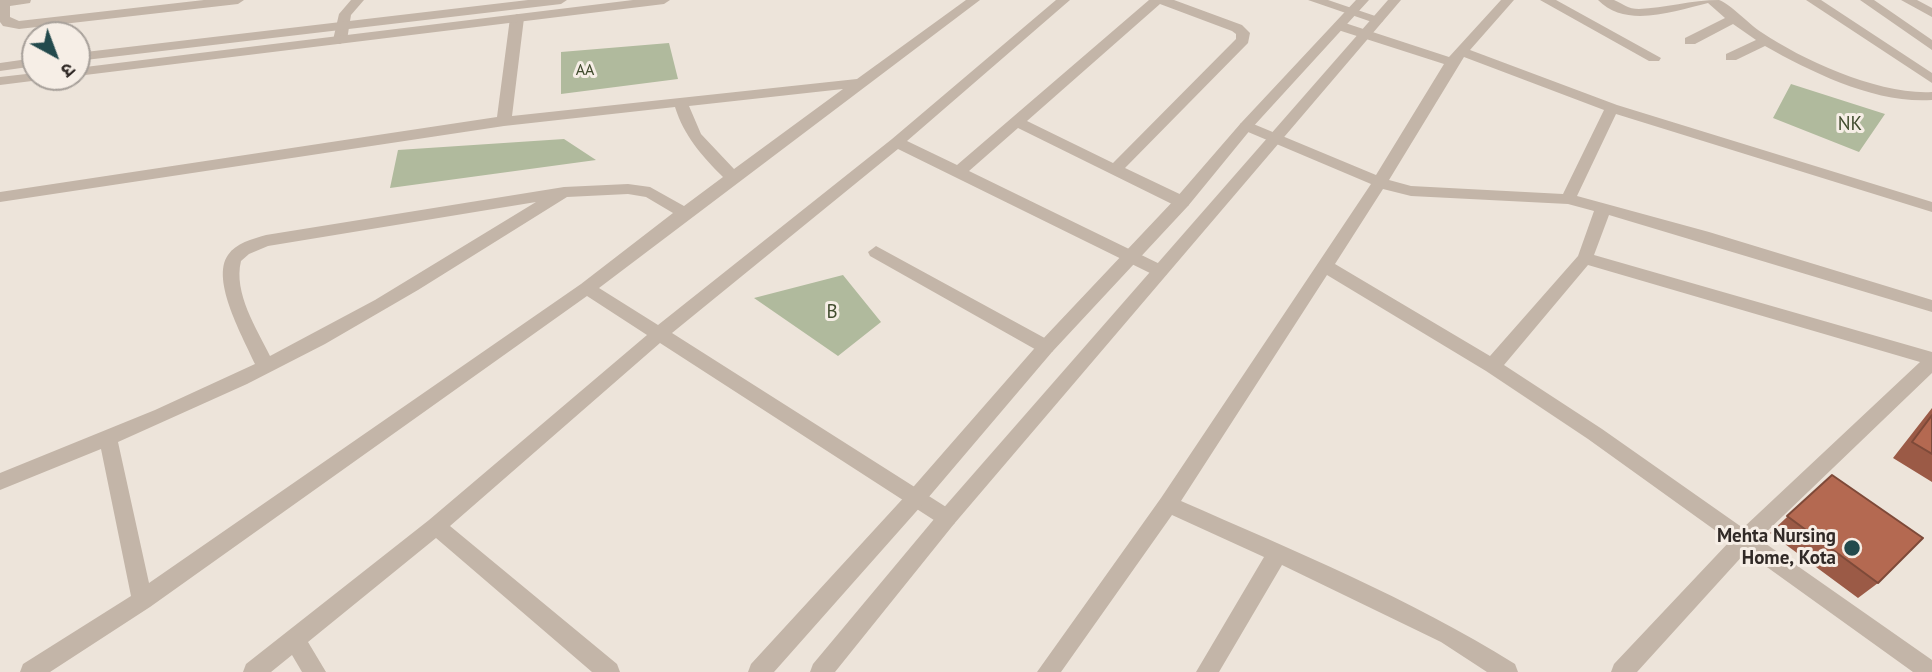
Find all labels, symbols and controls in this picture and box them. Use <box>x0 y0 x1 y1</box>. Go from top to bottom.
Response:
north arrow <box>21 21 91 91</box>
text: उ <box>56 58 81 83</box>
park label: AA <box>576 60 594 80</box>
park label: NK <box>1838 114 1862 136</box>
park label: B <box>826 302 838 324</box>
place label: Mehta Nursing Home, Kota <box>1717 526 1836 570</box>
marker: Mehta Nursing Home, Kota <box>1842 538 1862 558</box>

